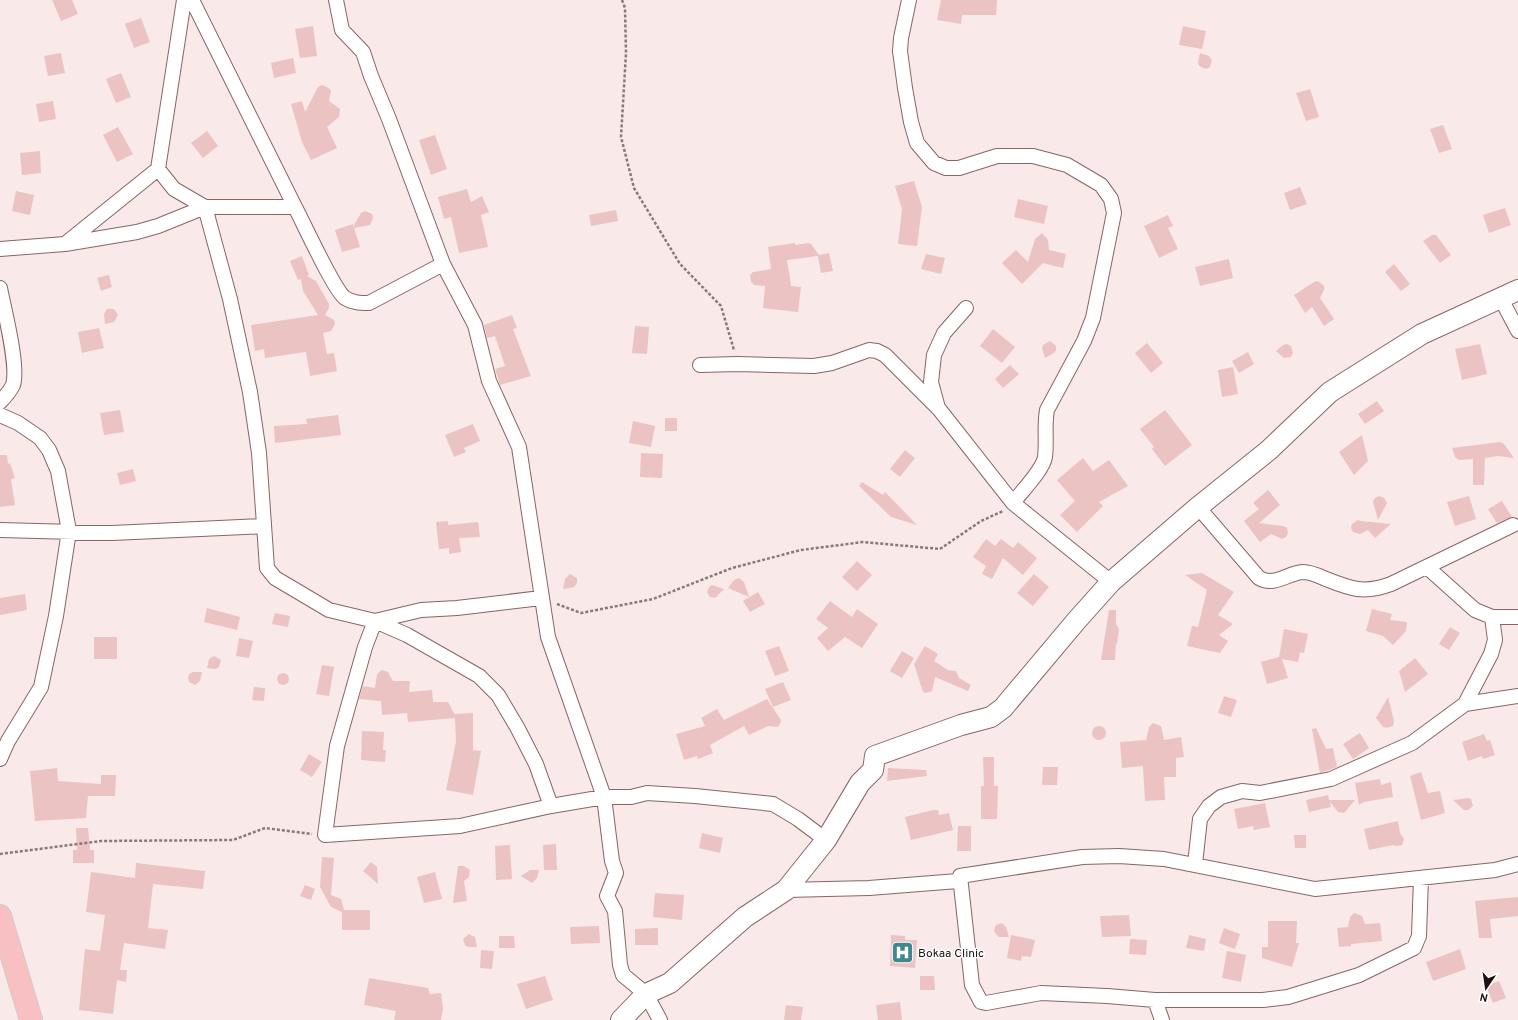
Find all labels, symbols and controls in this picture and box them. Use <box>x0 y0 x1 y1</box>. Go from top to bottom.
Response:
hospital icon: Bokaa Clinic <box>890 940 916 966</box>
place label: Bokaa Clinic <box>918 946 984 962</box>
north arrow <box>1466 968 1506 1008</box>
text: N <box>1479 989 1489 1004</box>

